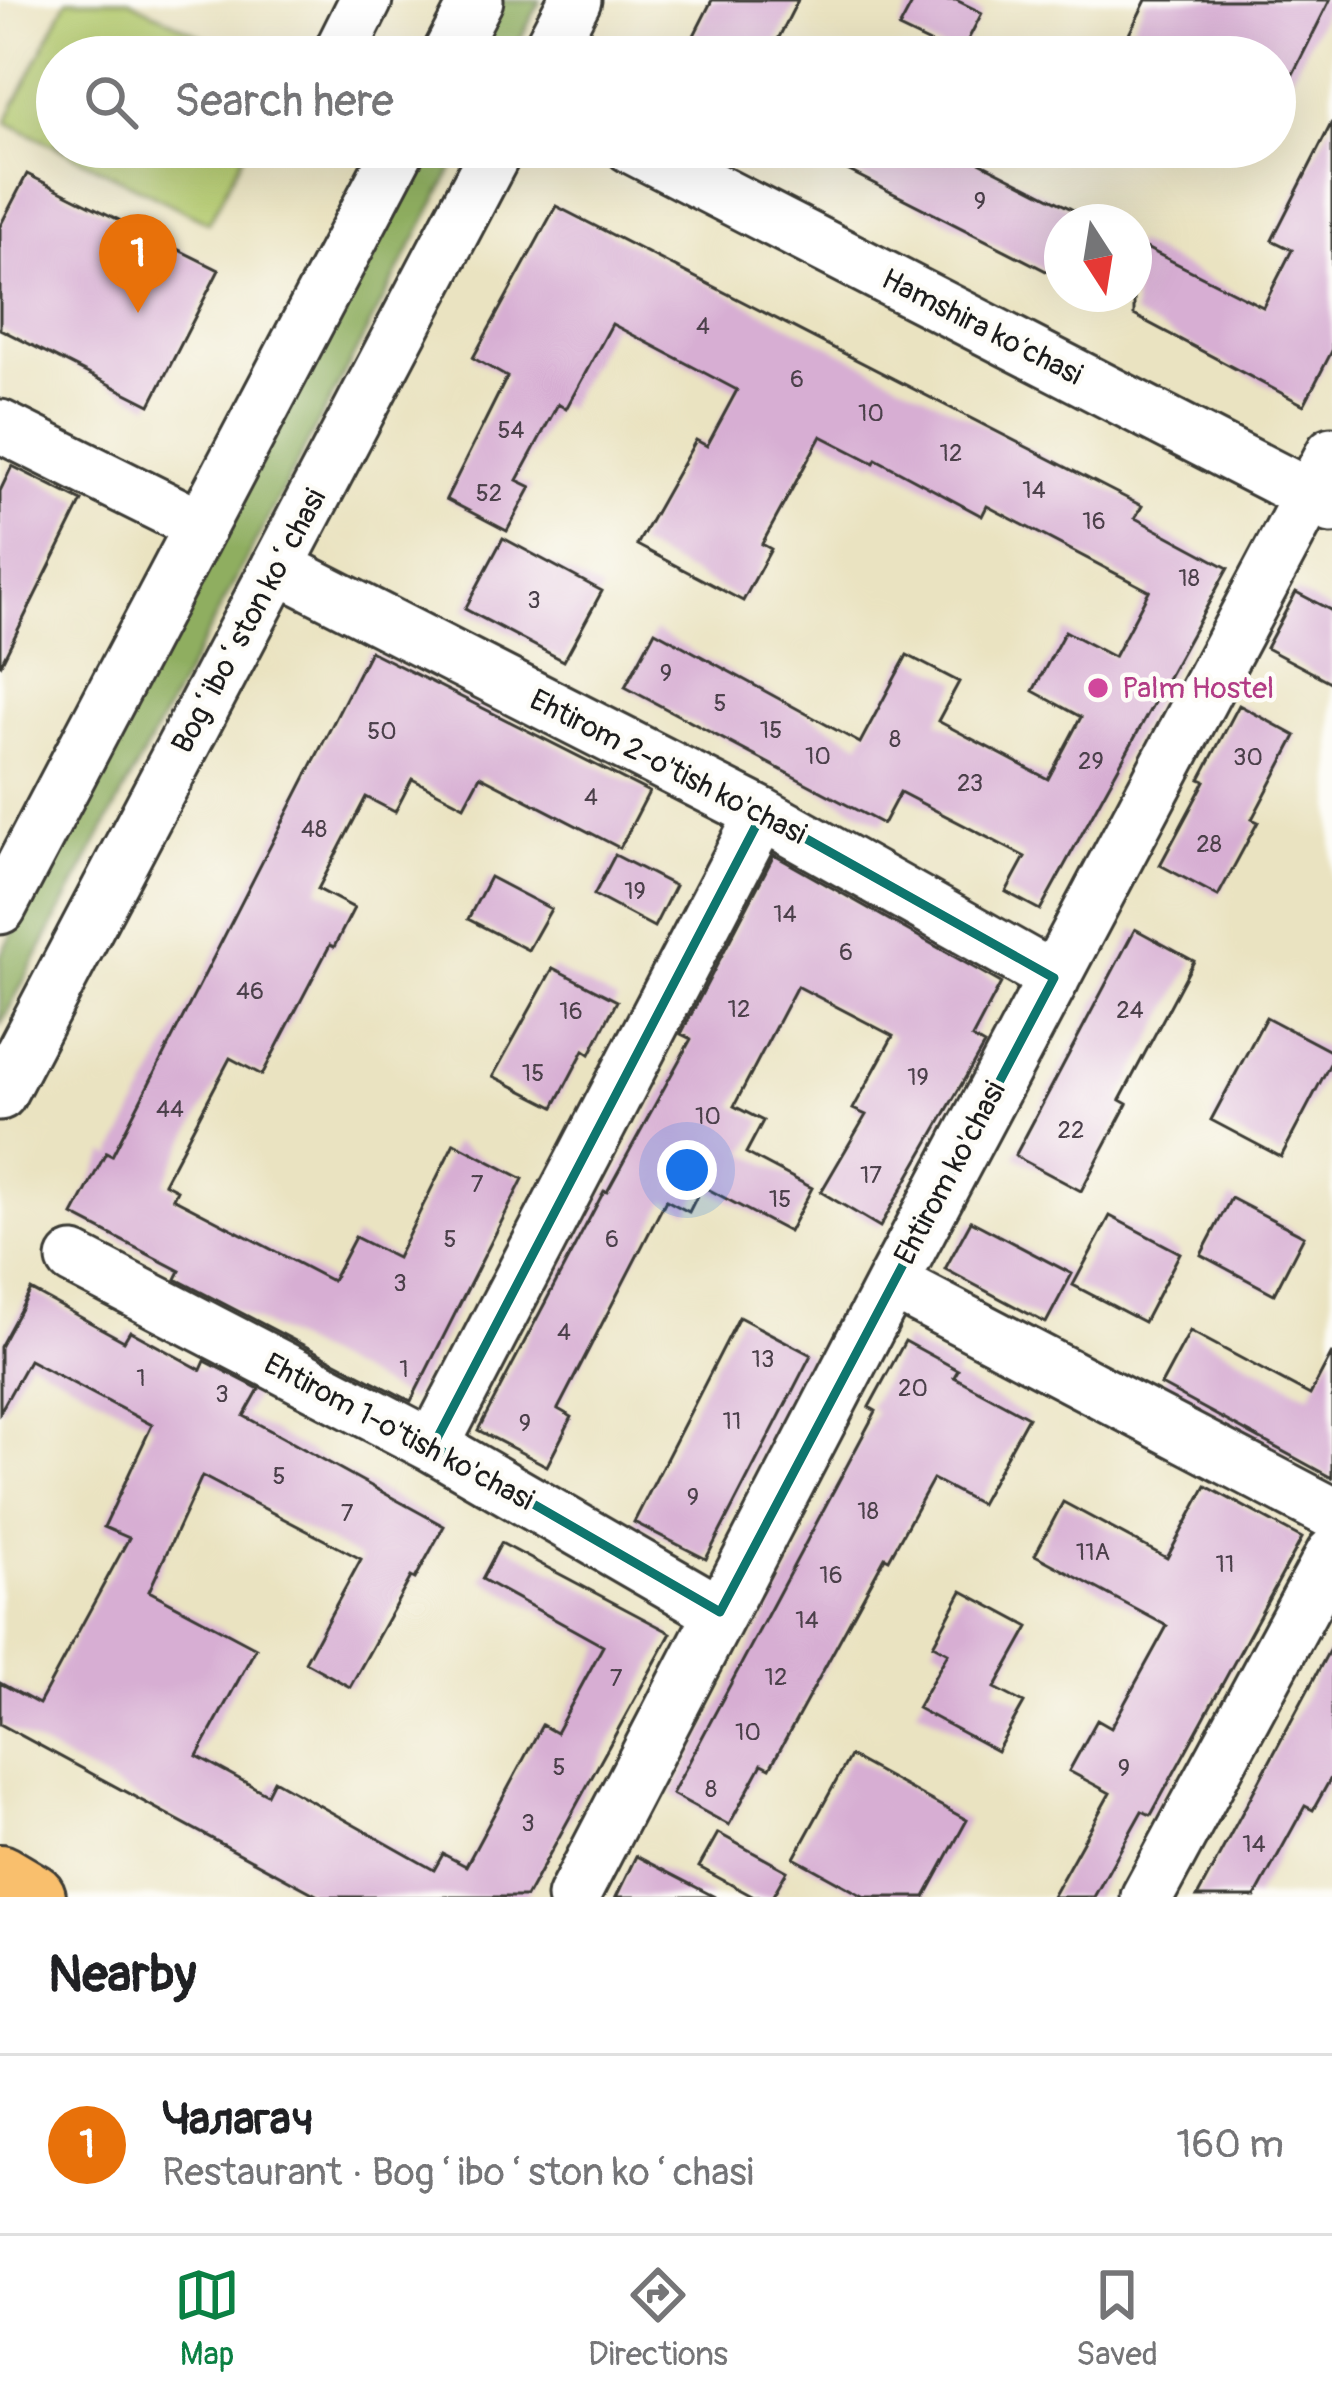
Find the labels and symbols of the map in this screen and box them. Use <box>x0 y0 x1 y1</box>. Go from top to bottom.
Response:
house number: 9 <box>974 187 986 216</box>
north arrow <box>1044 204 1152 312</box>
pin: 1 <box>99 214 177 313</box>
street label: Hamshira ko‘chasi <box>875 261 1089 393</box>
house number: 4 <box>696 312 710 341</box>
house number: 6 <box>790 365 804 394</box>
house number: 10 <box>858 399 884 428</box>
house number: 54 <box>498 416 525 445</box>
house number: 12 <box>940 439 962 468</box>
house number: 14 <box>1022 476 1046 505</box>
house number: 52 <box>476 479 502 508</box>
street label: Bogʻiboʻston koʻchasi <box>164 483 334 759</box>
house number: 16 <box>1082 507 1106 536</box>
house number: 18 <box>1178 564 1200 593</box>
house number: 3 <box>527 586 541 615</box>
house number: 9 <box>660 659 672 688</box>
place label: Palm Hostel <box>1122 670 1274 707</box>
marker: Palm Hostel <box>1085 675 1111 701</box>
street label: Ehtirom 2-o'tish ko'chasi <box>524 681 812 853</box>
house number: 5 <box>713 689 727 718</box>
house number: 15 <box>760 716 782 745</box>
house number: 50 <box>367 717 397 746</box>
house number: 8 <box>889 725 901 754</box>
house number: 10 <box>805 742 831 771</box>
house number: 30 <box>1233 743 1263 772</box>
house number: 29 <box>1078 747 1104 776</box>
house number: 23 <box>957 769 983 798</box>
house number: 4 <box>584 783 598 812</box>
house number: 48 <box>301 815 327 844</box>
house number: 28 <box>1196 830 1222 859</box>
house number: 19 <box>624 877 646 906</box>
house number: 14 <box>773 900 797 929</box>
house number: 6 <box>839 938 853 967</box>
house number: 46 <box>236 977 264 1006</box>
house number: 12 <box>728 995 750 1024</box>
house number: 24 <box>1116 996 1144 1025</box>
house number: 16 <box>559 997 583 1026</box>
house number: 15 <box>522 1059 544 1088</box>
house number: 19 <box>907 1063 929 1092</box>
street label: Ehtirom ko'chasi <box>886 1075 1014 1271</box>
house number: 44 <box>156 1095 184 1124</box>
house number: 10 <box>695 1102 721 1131</box>
house number: 22 <box>1058 1116 1084 1145</box>
your location <box>657 1140 717 1200</box>
house number: 17 <box>860 1161 882 1190</box>
house number: 7 <box>471 1170 484 1199</box>
house number: 15 <box>769 1185 791 1214</box>
house number: 5 <box>443 1225 457 1254</box>
house number: 6 <box>605 1225 619 1254</box>
house number: 3 <box>393 1269 407 1298</box>
house number: 4 <box>557 1318 571 1347</box>
street label: Ehtirom 1-o'tish ko'chasi <box>258 1345 540 1519</box>
house number: 13 <box>752 1345 774 1374</box>
house number: 1 <box>399 1355 409 1384</box>
house number: 1 <box>136 1364 146 1393</box>
house number: 20 <box>898 1374 928 1403</box>
house number: 3 <box>215 1380 229 1409</box>
house number: 11 <box>723 1407 741 1436</box>
house number: 9 <box>519 1409 531 1438</box>
house number: 5 <box>272 1462 286 1491</box>
house number: 9 <box>687 1483 699 1512</box>
house number: 18 <box>857 1497 879 1526</box>
house number: 7 <box>341 1499 354 1528</box>
house number: 11A <box>1076 1538 1110 1567</box>
house number: 11 <box>1216 1550 1234 1579</box>
house number: 16 <box>819 1561 843 1590</box>
house number: 14 <box>795 1606 819 1635</box>
house number: 12 <box>765 1663 787 1692</box>
house number: 7 <box>610 1664 623 1693</box>
house number: 10 <box>735 1718 761 1747</box>
house number: 5 <box>552 1753 566 1782</box>
house number: 9 <box>1118 1754 1130 1783</box>
house number: 8 <box>705 1775 717 1804</box>
house number: 3 <box>521 1809 535 1838</box>
house number: 14 <box>1242 1830 1266 1859</box>

